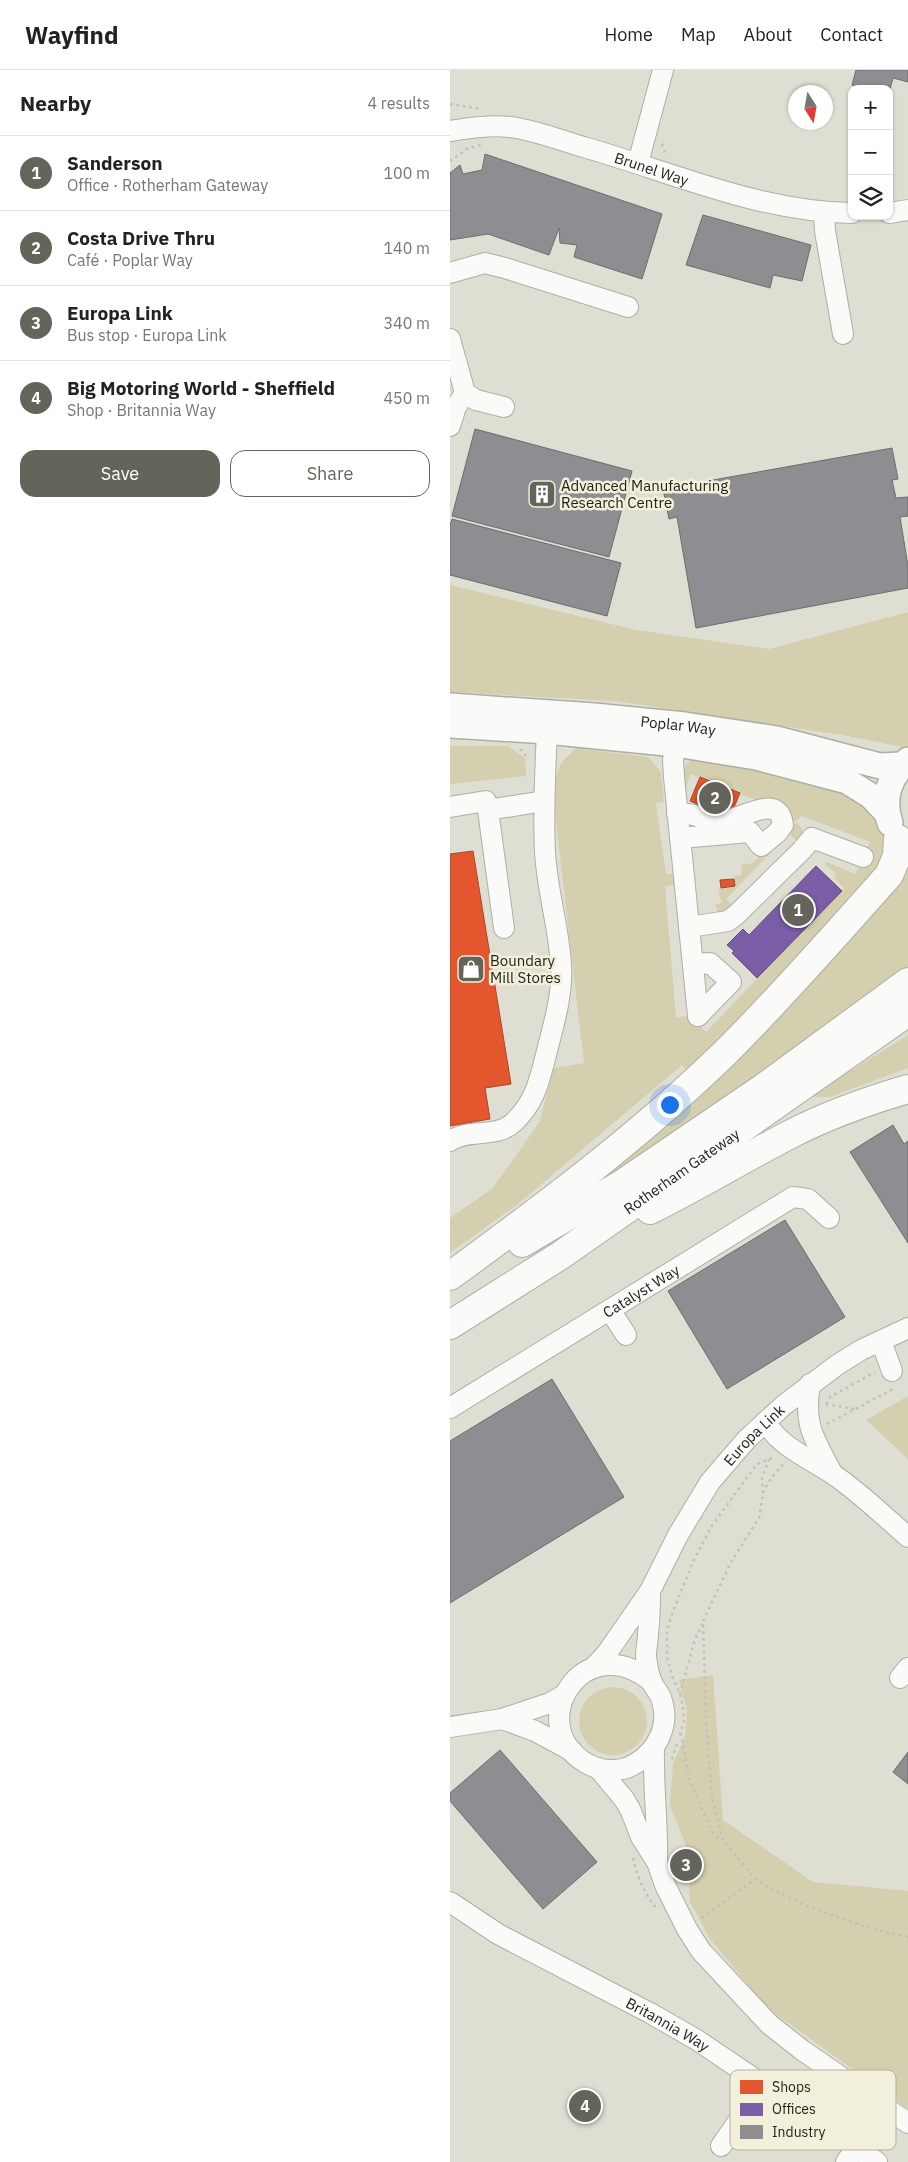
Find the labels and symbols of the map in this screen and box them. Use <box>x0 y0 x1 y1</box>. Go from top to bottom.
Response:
north arrow <box>788 85 833 130</box>
street label: Brunel Way <box>612 147 692 190</box>
place label: Advanced Manufacturing Research Centre <box>561 476 728 512</box>
building icon: Advanced Manufacturing Research Centre <box>527 479 557 509</box>
street label: Poplar Way <box>640 711 718 739</box>
pin: 2 <box>699 779 731 817</box>
pin: 1 <box>782 891 814 929</box>
place label: Boundary Mill Stores <box>490 951 561 987</box>
shop icon: Boundary Mill Stores <box>456 954 486 984</box>
your location <box>657 1092 683 1118</box>
street label: Rotherham Gateway <box>620 1123 743 1218</box>
street label: Catalyst Way <box>599 1260 683 1321</box>
street label: Europa Link <box>719 1400 788 1469</box>
pin: 3 <box>670 1846 702 1884</box>
street label: Britannia Way <box>623 1993 714 2056</box>
legend <box>730 2070 896 2150</box>
text: Shops <box>772 2078 811 2096</box>
pin: 4 <box>569 2087 601 2125</box>
text: Offices <box>772 2100 816 2118</box>
text: Industry <box>772 2123 826 2141</box>

